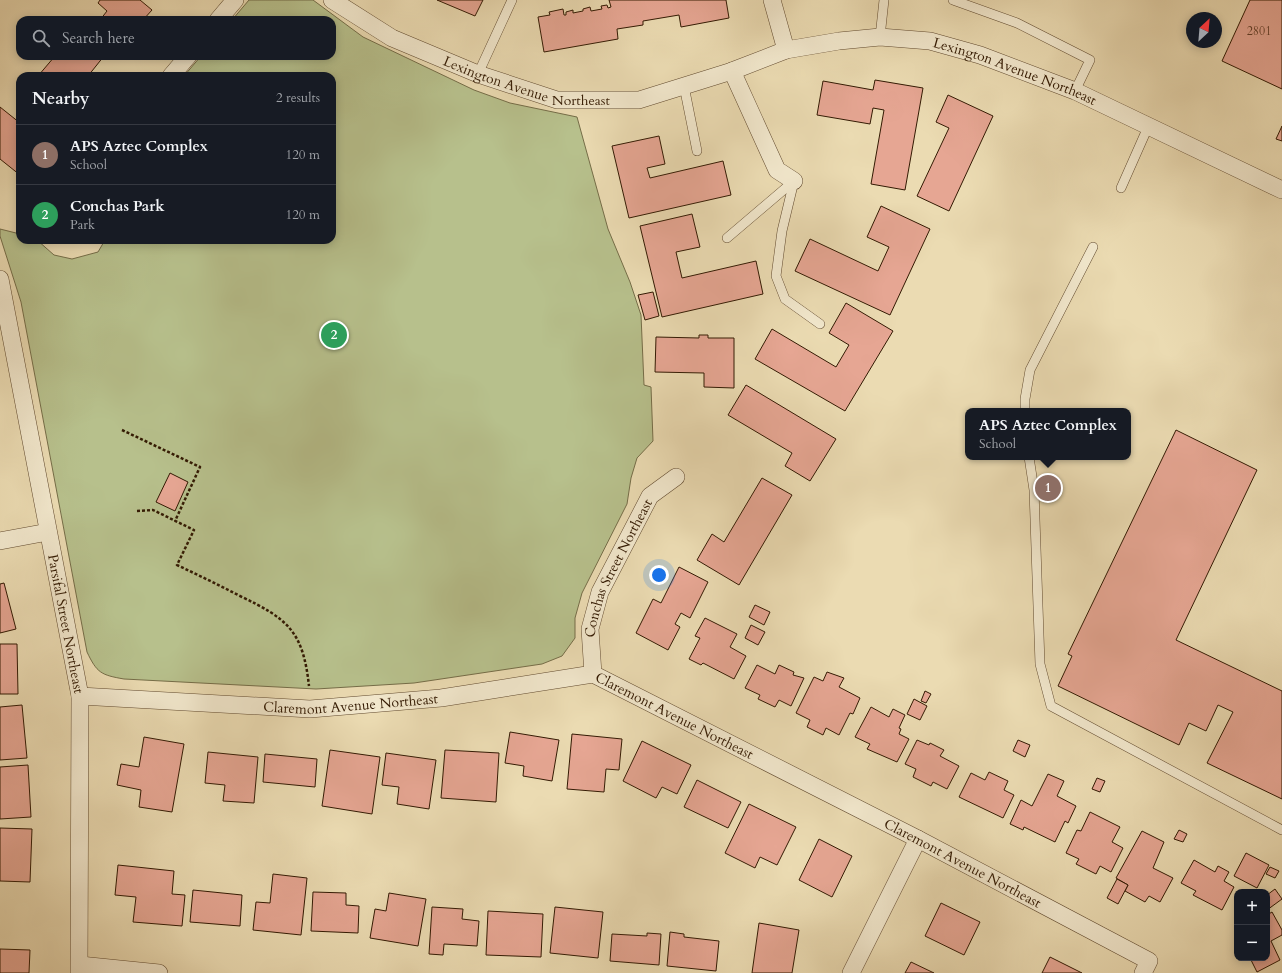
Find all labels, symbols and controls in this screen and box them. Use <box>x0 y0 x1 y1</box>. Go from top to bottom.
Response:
north arrow <box>1186 12 1222 48</box>
search box <box>16 16 336 60</box>
house number: 2801 <box>1247 23 1271 39</box>
icon: search <box>30 27 52 49</box>
text: Search here <box>62 28 135 48</box>
street label: Lexington Avenue Northeast <box>931 33 1100 110</box>
street label: Lexington Avenue Northeast <box>441 51 611 110</box>
text: Nearby <box>32 87 89 110</box>
text: 2 results <box>276 89 320 107</box>
text: APS Aztec Complex <box>70 136 208 156</box>
text: 1 <box>42 146 48 164</box>
text: 120 m <box>286 146 320 164</box>
text: School <box>70 156 107 174</box>
text: Conchas Park <box>70 196 165 216</box>
text: 2 <box>42 206 48 224</box>
text: 120 m <box>286 206 320 224</box>
text: Park <box>70 216 95 234</box>
pin: 2 <box>321 320 347 350</box>
popup <box>965 408 1131 460</box>
text: APS Aztec Complex <box>979 415 1117 435</box>
text: School <box>979 435 1016 453</box>
pin: 1 <box>1035 473 1061 503</box>
street label: Conchas Street Northeast <box>580 495 657 638</box>
street label: Parsifal Street Northeast <box>43 552 89 696</box>
your location <box>649 565 669 585</box>
street label: Claremont Avenue Northeast <box>592 667 757 764</box>
street label: Claremont Avenue Northeast <box>263 689 439 719</box>
street label: Claremont Avenue Northeast <box>881 814 1045 912</box>
map controls <box>1234 889 1270 961</box>
button: + <box>1234 889 1270 925</box>
button: − <box>1234 925 1270 961</box>

